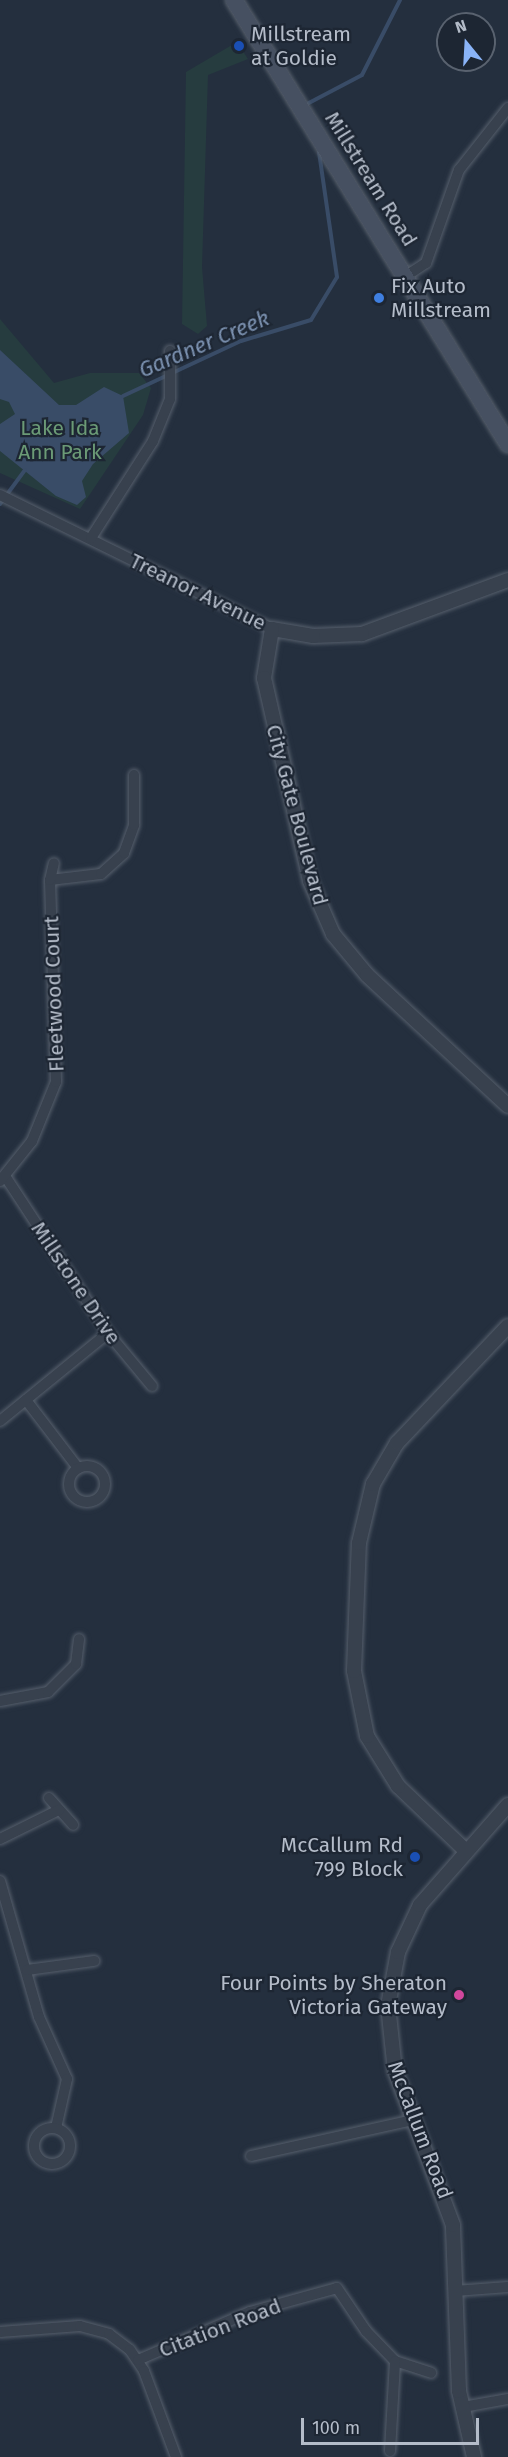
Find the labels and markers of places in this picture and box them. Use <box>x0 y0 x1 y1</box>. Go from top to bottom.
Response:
place label: Millstream at Goldie <box>251 21 351 71</box>
marker: Millstream at Goldie <box>232 39 246 53</box>
place label: Fix Auto Millstream <box>391 273 491 323</box>
marker: Fix Auto Millstream <box>372 291 386 305</box>
place label: McCallum Rd 799 Block <box>281 1832 403 1882</box>
marker: McCallum Rd 799 Block <box>408 1850 422 1864</box>
place label: Four Points by Sheraton Victoria Gateway <box>220 1970 447 2020</box>
marker: Four Points by Sheraton Victoria Gateway <box>452 1988 466 2002</box>

